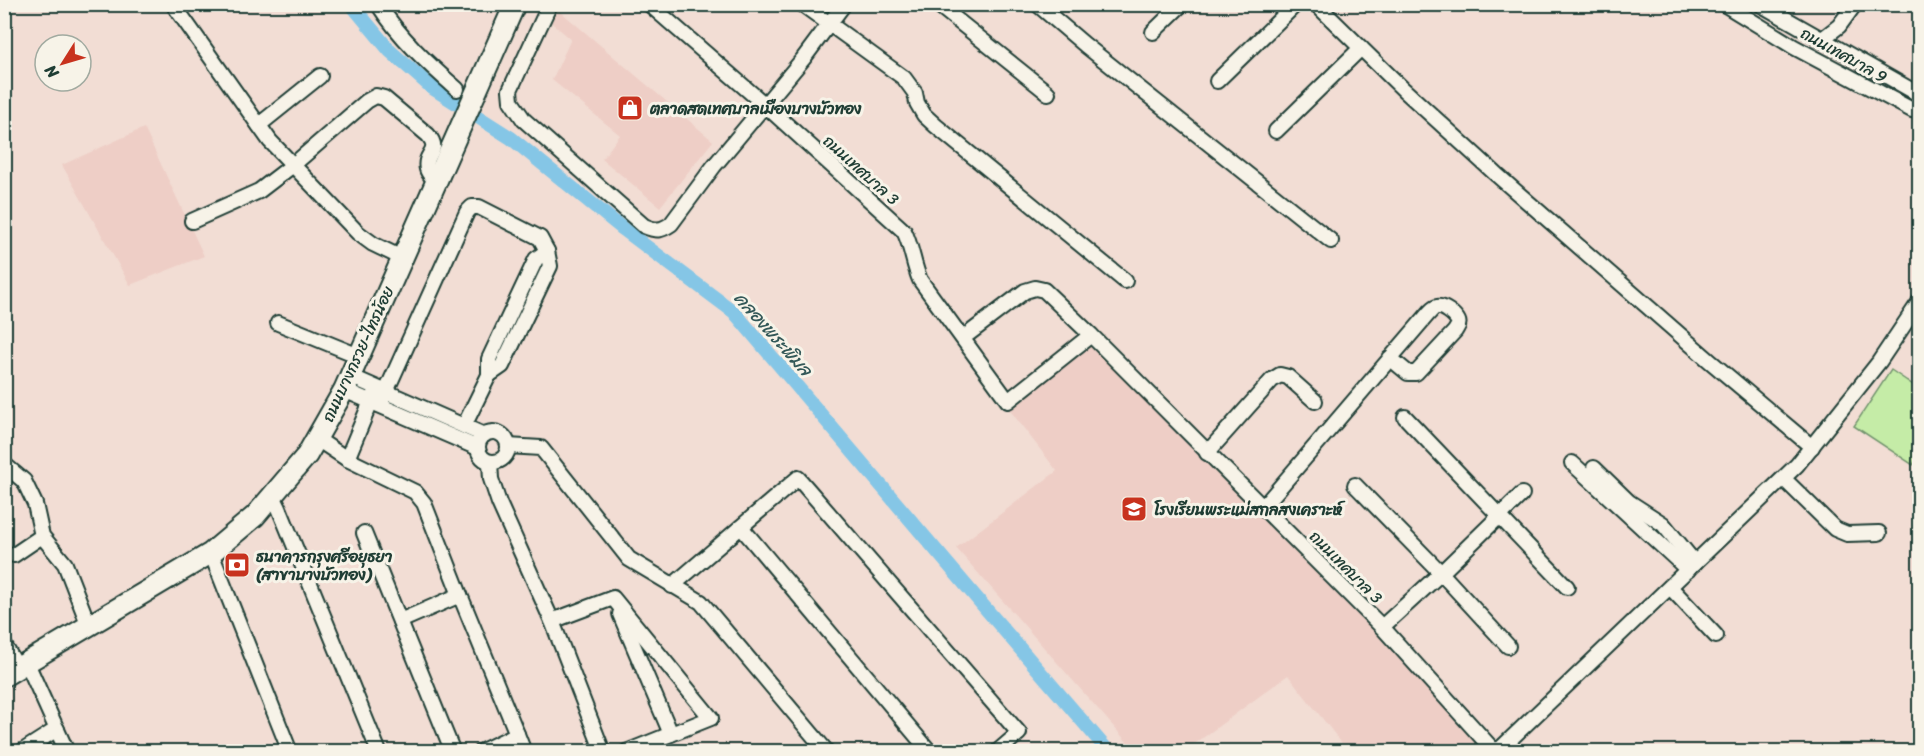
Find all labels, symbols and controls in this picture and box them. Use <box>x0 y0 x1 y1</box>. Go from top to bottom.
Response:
street label: ถนนเทศบาล 9 <box>1795 19 1893 91</box>
north arrow <box>33 33 93 93</box>
text: N <box>36 58 67 86</box>
shop icon: ตลาดสดเทศบาลเมืองบางบัวทอง <box>615 93 645 123</box>
place label: ตลาดสดเทศบาลเมืองบางบัวทอง <box>649 94 862 123</box>
street label: ถนนเทศบาล 3 <box>816 127 906 213</box>
street label: ถนนบางกรวย-ไทรน้อย <box>314 280 403 427</box>
water label: คลองพระพิมล <box>726 284 822 386</box>
school or university icon: โรงเรียนพระแม่สกลสงเคราะห์ <box>1119 494 1149 524</box>
place label: โรงเรียนพระแม่สกลสงเคราะห์ <box>1154 495 1345 524</box>
street label: ถนนเทศบาล 3 <box>1302 523 1390 611</box>
place label: ธนาคารกรุงศรีอยุธยา (สาขาบางบัวทอง) <box>256 542 393 589</box>
bank icon: ธนาคารกรุงศรีอยุธยา (สาขาบางบัวทอง) <box>222 550 252 580</box>

